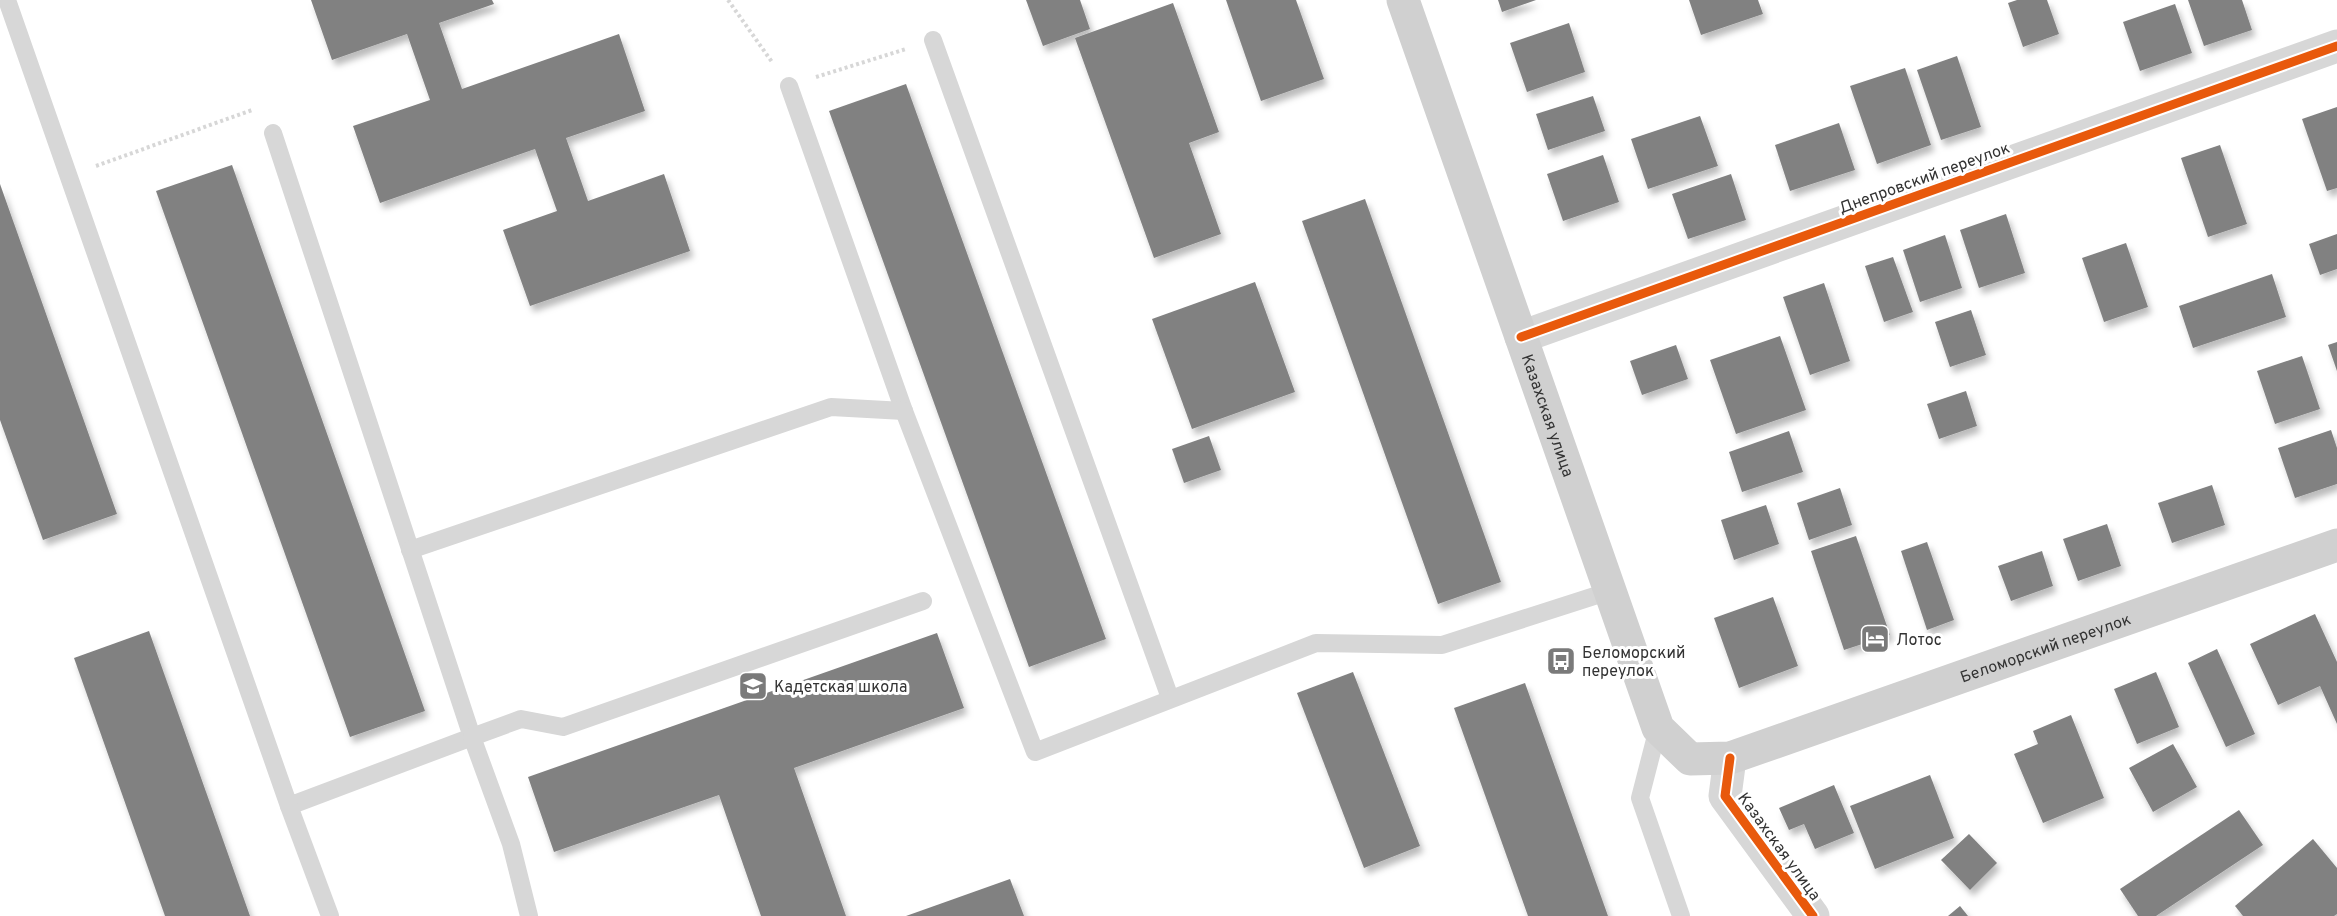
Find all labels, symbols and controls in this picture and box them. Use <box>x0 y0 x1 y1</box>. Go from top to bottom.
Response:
street label: Днепровский переулок <box>1836 139 2013 219</box>
street label: Казахская улица <box>1516 352 1577 480</box>
street label: Беломорский переулок <box>1958 610 2134 688</box>
hotel icon: Лотос <box>1859 623 1891 655</box>
place label: Лотос <box>1896 631 1942 651</box>
place label: Беломорский переулок <box>1582 644 1685 682</box>
bus stop icon: Беломорский переулок <box>1545 645 1577 677</box>
school or university icon: Кадетская школа <box>737 670 769 702</box>
place label: Кадетская школа <box>774 678 907 698</box>
street label: Казахская улица <box>1732 789 1824 905</box>

